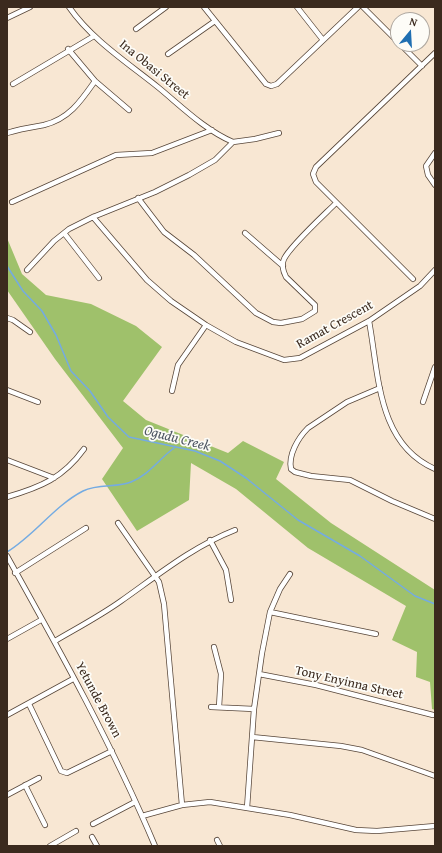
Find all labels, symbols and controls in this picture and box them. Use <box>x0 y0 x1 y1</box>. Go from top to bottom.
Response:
north arrow <box>390 12 430 52</box>
text: N <box>407 13 419 30</box>
street label: Ina Obasi Street <box>116 37 192 103</box>
street label: Ramat Crescent <box>294 298 376 352</box>
water label: Ogudu Creek <box>142 423 212 455</box>
street label: Yetunde Brown <box>72 659 124 741</box>
street label: Tony Enyinna Street <box>293 663 405 703</box>

